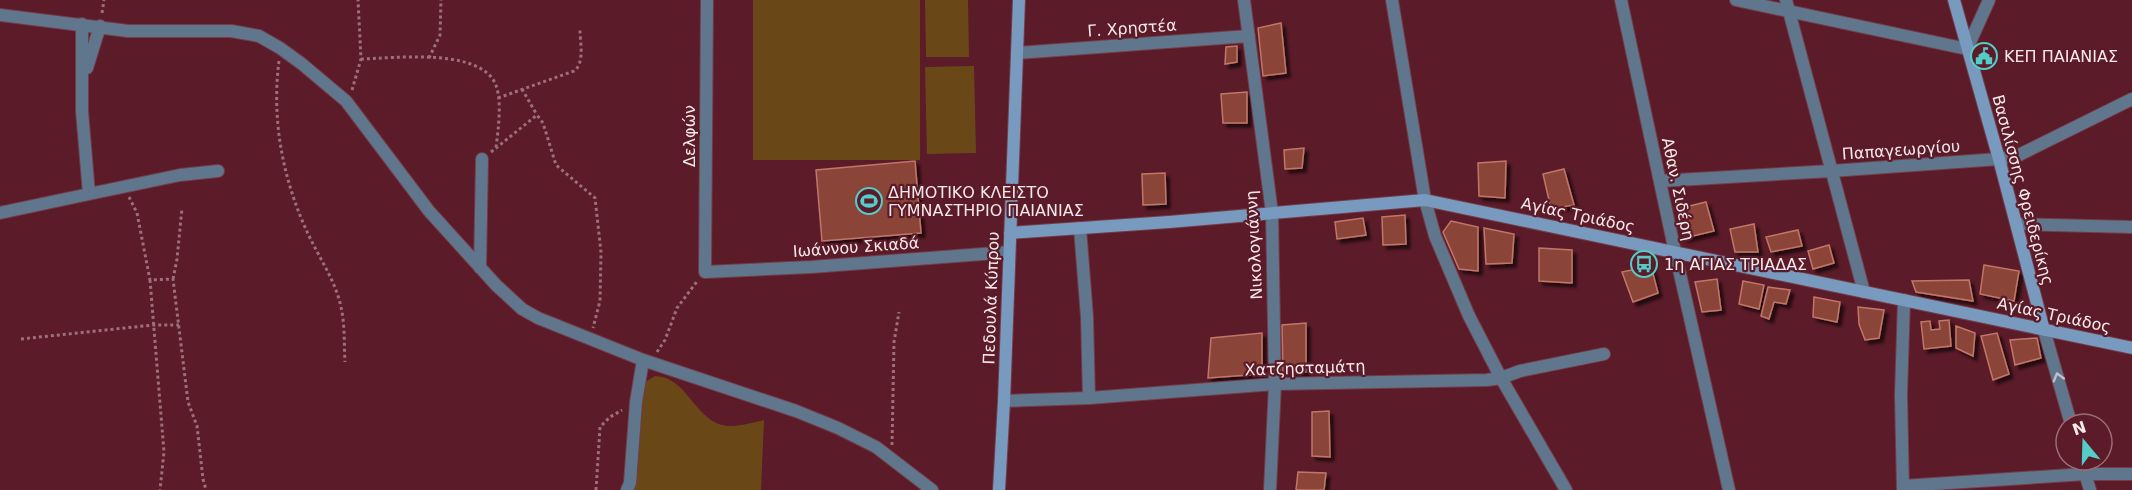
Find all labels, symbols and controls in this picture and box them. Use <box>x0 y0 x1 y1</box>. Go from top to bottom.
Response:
street label: Γ. Χρηστέα <box>1087 15 1177 41</box>
public building icon: ΚΕΠ ΠΑΙΑΝΙΑΣ <box>1969 41 1999 71</box>
place label: ΚΕΠ ΠΑΙΑΝΙΑΣ <box>2004 47 2118 66</box>
street label: Βασιλίσσης Φρειδερίκης <box>1988 93 2058 287</box>
street label: Δελφών <box>680 105 699 167</box>
street label: Αθαν. Σιδέρη <box>1658 136 1698 242</box>
street label: Παπαγεωργίου <box>1841 136 1961 164</box>
place label: ΔΗΜΟΤΙΚΟ ΚΛΕΙΣΤΟ ΓΥΜΝΑΣΤΗΡΙΟ ΠΑΙΑΝΙΑΣ <box>888 183 1084 220</box>
sports icon: ΔΗΜΟΤΙΚΟ ΚΛΕΙΣΤΟ ΓΥΜΝΑΣΤΗΡΙΟ ΠΑΙΑΝΙΑΣ <box>854 186 884 216</box>
street label: Νικολογιάννη <box>1242 190 1266 300</box>
street label: Αγίας Τριάδος <box>1519 194 1637 236</box>
street label: Πεδουλά Κύπρου <box>979 231 1003 365</box>
street label: Ιωάννου Σκιαδά <box>792 233 920 261</box>
bus stop icon: 1η ΑΓΙΑΣ ΤΡΙΑΔΑΣ <box>1629 249 1659 279</box>
place label: 1η ΑΓΙΑΣ ΤΡΙΑΔΑΣ <box>1664 255 1807 274</box>
street label: Αγίας Τριάδος <box>1995 294 2113 336</box>
street label: Χατζησταμάτη <box>1244 356 1366 380</box>
one-way arrow <box>2052 372 2065 382</box>
north arrow <box>2054 412 2114 472</box>
text: N <box>2070 417 2089 439</box>

